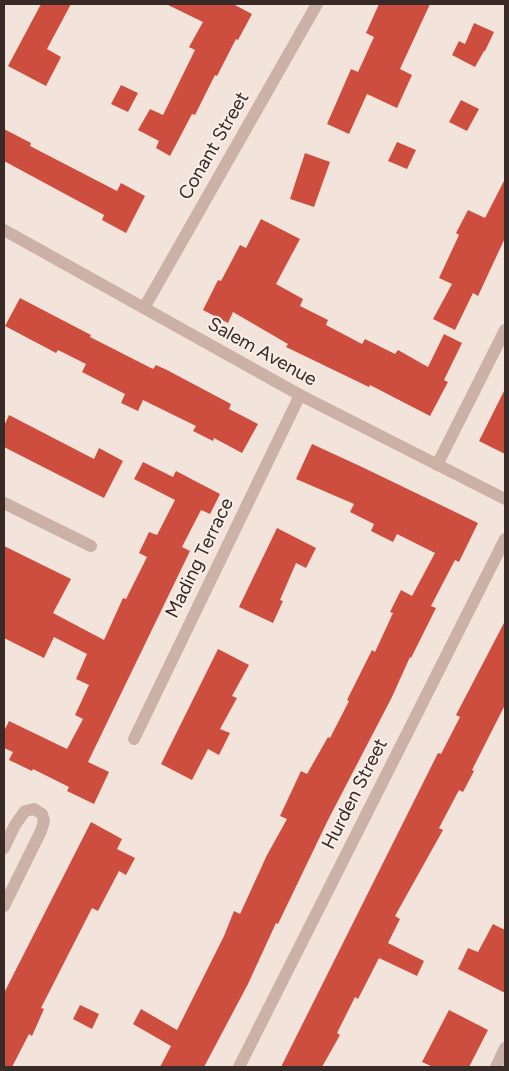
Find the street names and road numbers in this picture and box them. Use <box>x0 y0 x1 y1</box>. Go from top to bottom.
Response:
street label: Conant Street <box>174 88 254 204</box>
street label: Salem Avenue <box>204 313 320 391</box>
street label: Mading Terrace <box>161 494 239 622</box>
street label: Hurden Street <box>317 735 393 853</box>

